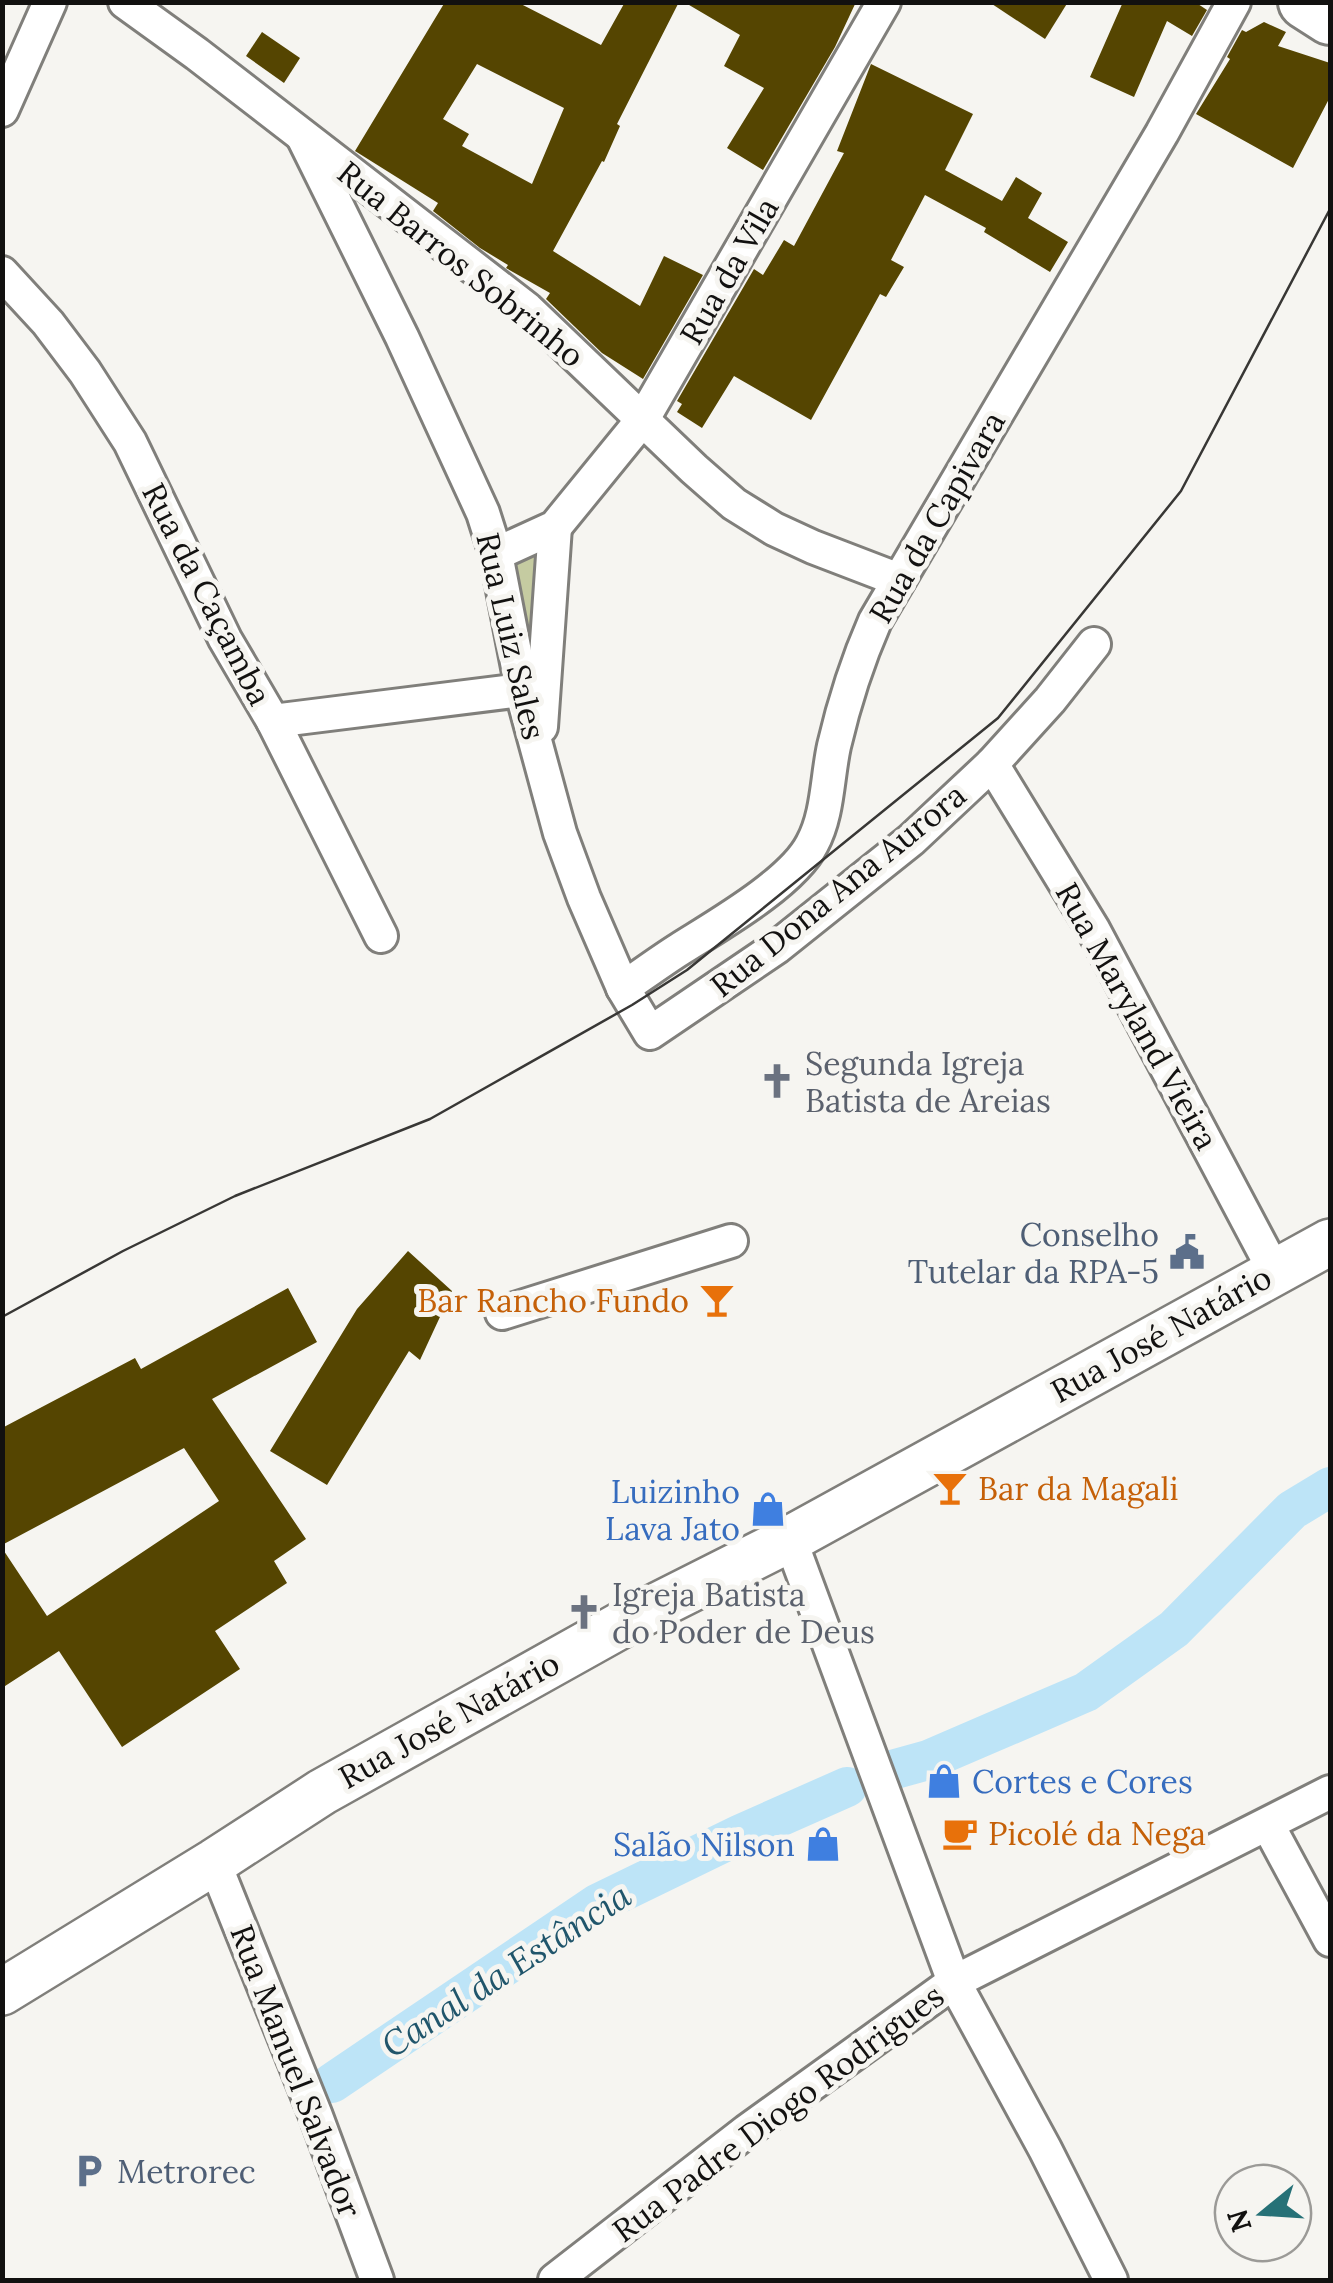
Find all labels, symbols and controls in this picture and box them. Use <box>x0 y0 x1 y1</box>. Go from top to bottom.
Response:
street label: Rua Barros Sobrinho <box>329 152 593 376</box>
street label: Rua da Vila <box>671 190 787 352</box>
street label: Rua da Capivara <box>860 404 1014 630</box>
street label: Rua da Caçamba <box>133 476 281 712</box>
street label: Rua Luiz Sales <box>467 529 555 743</box>
street label: Rua Dona Ana Aurora <box>702 774 974 1006</box>
street label: Rua Maryland Vieira <box>1047 875 1227 1157</box>
place label: Segunda Igreja Batista de Areias <box>805 1043 1051 1121</box>
church icon: Segunda Igreja Batista de Areias <box>758 1062 796 1100</box>
place label: Conselho Tutelar da RPA-5 <box>908 1214 1159 1292</box>
public building icon: Conselho Tutelar da RPA-5 <box>1168 1233 1206 1271</box>
street label: Rua José Natário <box>1043 1256 1279 1412</box>
place label: Bar Rancho Fundo <box>417 1280 689 1321</box>
bar icon: Bar Rancho Fundo <box>698 1281 736 1319</box>
place label: Bar da Magali <box>978 1468 1179 1509</box>
bar icon: Bar da Magali <box>931 1469 969 1507</box>
place label: Luizinho Lava Jato <box>605 1471 740 1549</box>
shop icon: Luizinho Lava Jato <box>749 1490 787 1528</box>
place label: Igreja Batista do Poder de Deus <box>612 1574 875 1652</box>
church icon: Igreja Batista do Poder de Deus <box>565 1593 603 1631</box>
street label: Rua José Natário <box>331 1642 567 1798</box>
place label: Cortes e Cores <box>972 1761 1193 1802</box>
shop icon: Cortes e Cores <box>925 1762 963 1800</box>
place label: Picolé da Nega <box>988 1813 1206 1854</box>
cafe icon: Picolé da Nega <box>941 1814 979 1852</box>
place label: Salão Nilson <box>613 1824 795 1865</box>
shop icon: Salão Nilson <box>804 1825 842 1863</box>
water label: Canal da Estância <box>373 1872 640 2067</box>
street label: Rua Manuel Salvador <box>221 1919 371 2223</box>
street label: Rua Padre Diogo Rodrigues <box>604 1975 952 2251</box>
place label: Metrorec <box>117 2151 256 2192</box>
parking icon: Metrorec <box>70 2152 108 2190</box>
north arrow <box>1213 2163 1313 2263</box>
text: N <box>1219 2205 1260 2237</box>

